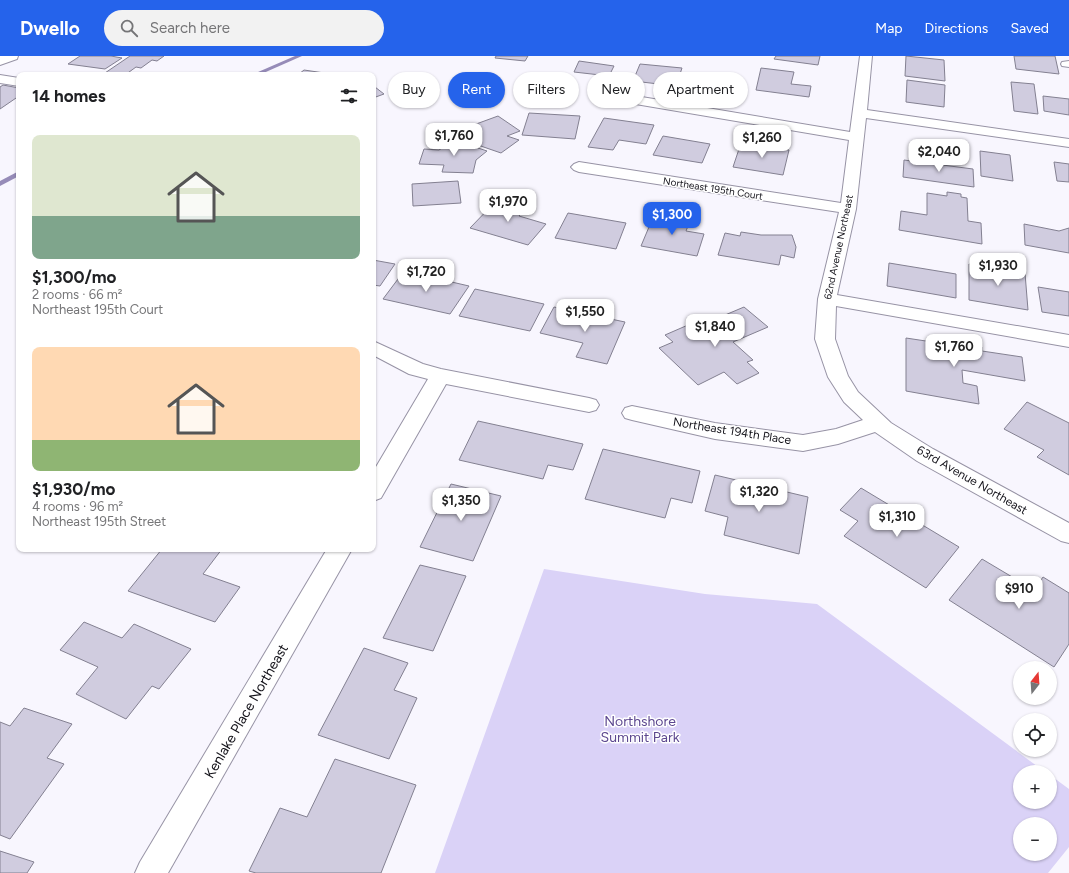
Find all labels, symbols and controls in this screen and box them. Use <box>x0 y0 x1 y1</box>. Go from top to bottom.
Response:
search box <box>104 10 384 46</box>
text: Dwello <box>20 17 80 40</box>
icon: search <box>118 17 140 39</box>
text: Search here <box>150 19 230 37</box>
text: Map <box>875 20 903 37</box>
text: Directions <box>925 20 988 37</box>
text: Saved <box>1010 20 1049 37</box>
chip: Buy <box>388 72 440 108</box>
chip: Rent <box>448 72 505 108</box>
chip: Filters <box>513 72 579 108</box>
chip: New <box>587 72 645 108</box>
chip: Apartment <box>653 72 748 108</box>
icon: filters <box>338 85 360 107</box>
text: 14 homes <box>32 86 106 106</box>
pin: $1,760 <box>421 123 487 157</box>
pin: $1,260 <box>729 125 795 159</box>
text: $1,760 <box>434 128 474 143</box>
text: $1,260 <box>742 130 782 145</box>
pin: $2,040 <box>906 139 972 173</box>
text: $2,040 <box>917 144 961 159</box>
icon: home <box>160 161 232 233</box>
street label: Northeast 195th Court <box>662 174 764 203</box>
pin: $1,970 <box>475 189 541 223</box>
street label: 62nd Avenue Northeast <box>821 193 856 301</box>
text: $1,970 <box>488 194 528 209</box>
pin: $1,300 <box>639 202 705 236</box>
text: $1,300 <box>652 207 692 222</box>
pin: $1,930 <box>965 253 1031 287</box>
text: $1,930 <box>978 258 1018 273</box>
pin: $1,720 <box>393 259 459 293</box>
text: $1,720 <box>406 264 446 279</box>
text: $1,300/mo <box>32 267 117 287</box>
text: 2 rooms · 66 m² <box>32 287 122 302</box>
pin: $1,550 <box>552 299 618 333</box>
text: Northeast 195th Court <box>32 302 163 317</box>
text: $1,550 <box>565 304 605 319</box>
pin: $1,840 <box>682 314 748 348</box>
text: $1,840 <box>695 319 735 334</box>
pin: $1,760 <box>921 334 987 368</box>
text: $1,760 <box>934 339 974 354</box>
icon: home <box>160 373 232 445</box>
street label: Northeast 194th Place <box>672 415 793 447</box>
street label: 63rd Avenue Northeast <box>914 443 1030 518</box>
text: $1,930/mo <box>32 479 115 499</box>
pin: $1,320 <box>726 479 792 513</box>
text: $1,320 <box>739 484 779 499</box>
pin: $1,350 <box>428 488 494 522</box>
text: $1,350 <box>441 493 481 508</box>
text: 4 rooms · 96 m² <box>32 499 123 514</box>
pin: $1,310 <box>864 504 930 538</box>
text: $1,310 <box>878 509 916 524</box>
text: Northeast 195th Street <box>32 514 166 529</box>
pin: $910 <box>995 576 1043 610</box>
text: $910 <box>1005 581 1033 596</box>
street label: Kenlake Place Northeast <box>201 641 292 781</box>
north arrow <box>1013 661 1057 705</box>
map controls <box>1013 661 1057 861</box>
park label: Northshore Summit Park <box>601 713 680 746</box>
button: locate <box>1013 713 1057 757</box>
button: + <box>1013 765 1057 809</box>
button: − <box>1013 817 1057 861</box>

